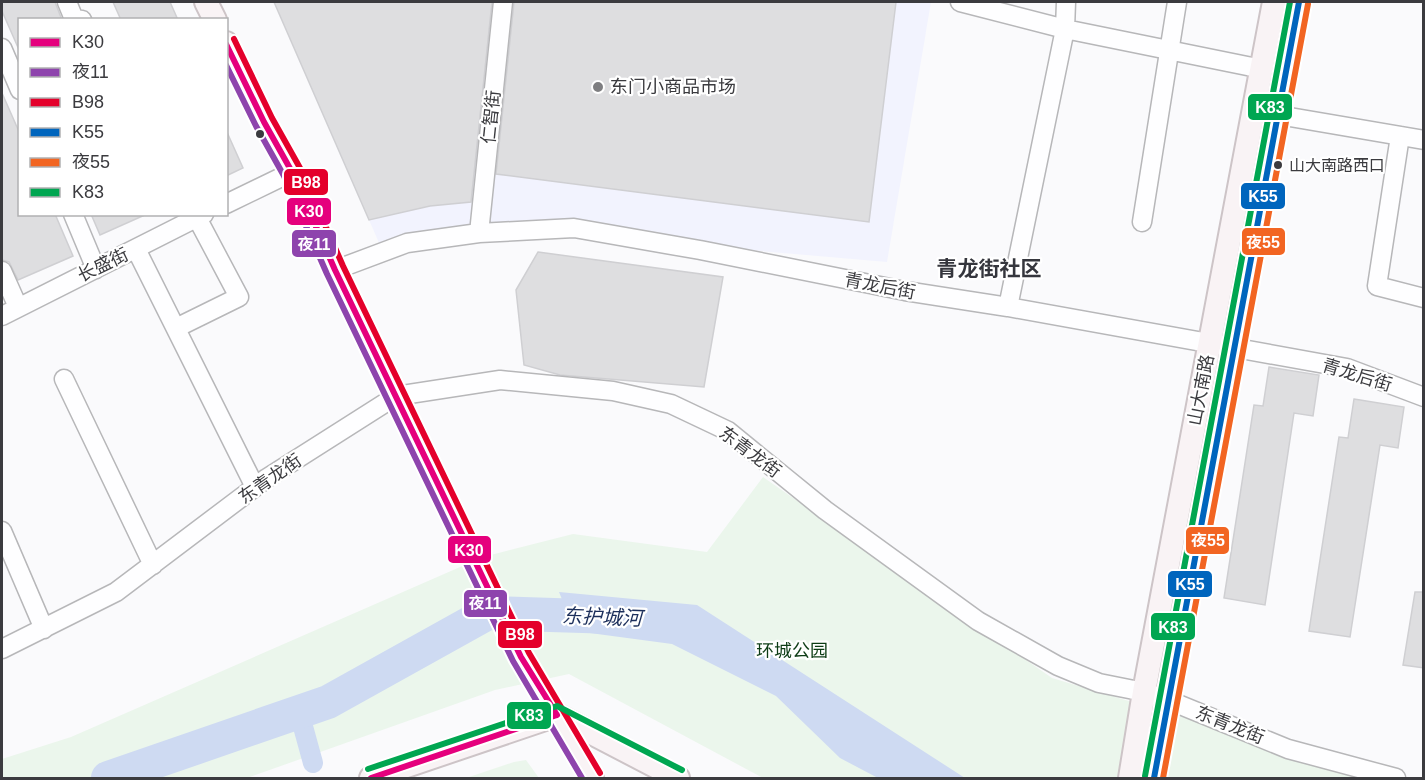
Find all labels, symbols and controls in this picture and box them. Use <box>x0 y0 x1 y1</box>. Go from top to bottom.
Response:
legend <box>18 18 228 216</box>
text: K30 <box>72 32 104 52</box>
text: 夜11 <box>72 62 109 82</box>
place label: 东门小商品市场 <box>610 77 736 97</box>
marker: 东门小商品市场 <box>591 80 605 94</box>
street label: 仁智街 <box>478 89 504 145</box>
text: B98 <box>72 92 104 112</box>
line badge: K83 <box>1247 93 1293 121</box>
text: K83 <box>1255 99 1285 116</box>
text: K55 <box>72 122 104 142</box>
unlabelled marker <box>254 128 266 140</box>
text: 夜55 <box>72 152 110 172</box>
place label: 山大南路西口 <box>1289 157 1385 174</box>
marker: 山大南路西口 <box>1272 159 1284 171</box>
line badge: B98 <box>283 168 329 196</box>
text: B98 <box>291 174 321 191</box>
text: K83 <box>72 182 104 202</box>
line badge: K55 <box>1240 182 1286 210</box>
text: K55 <box>1248 188 1278 205</box>
line badge: K30 <box>286 197 332 226</box>
text: K30 <box>294 203 324 220</box>
line badge: 夜55 <box>1241 227 1286 256</box>
line badge: 夜11 <box>291 229 337 258</box>
text: 夜55 <box>1246 234 1280 251</box>
text: 夜11 <box>298 236 331 253</box>
street label: 长盛街 <box>74 244 132 286</box>
district label: 青龙街社区 <box>937 257 1042 280</box>
street label: 青龙后街 <box>843 269 917 303</box>
street label: 山大南路 <box>1184 353 1218 427</box>
street label: 青龙后街 <box>1320 355 1394 395</box>
street label: 东青龙街 <box>715 422 785 482</box>
street label: 东青龙街 <box>235 450 305 508</box>
line badge: 夜55 <box>1185 526 1230 555</box>
text: 夜55 <box>1191 532 1225 549</box>
line badge: K30 <box>447 535 492 564</box>
text: K30 <box>454 542 484 559</box>
line badge: K55 <box>1167 570 1213 598</box>
text: K55 <box>1175 576 1205 593</box>
line badge: 夜11 <box>463 589 508 618</box>
text: 夜11 <box>469 595 502 612</box>
water label: 东护城河 <box>562 605 646 630</box>
line badge: K83 <box>1150 612 1196 641</box>
text: K83 <box>1158 619 1188 636</box>
line badge: B98 <box>497 620 543 649</box>
text: B98 <box>505 626 535 643</box>
park label: 环城公园 <box>756 641 828 661</box>
line badge: K83 <box>506 701 552 730</box>
street label: 东青龙街 <box>1193 702 1267 748</box>
text: K83 <box>514 707 544 724</box>

